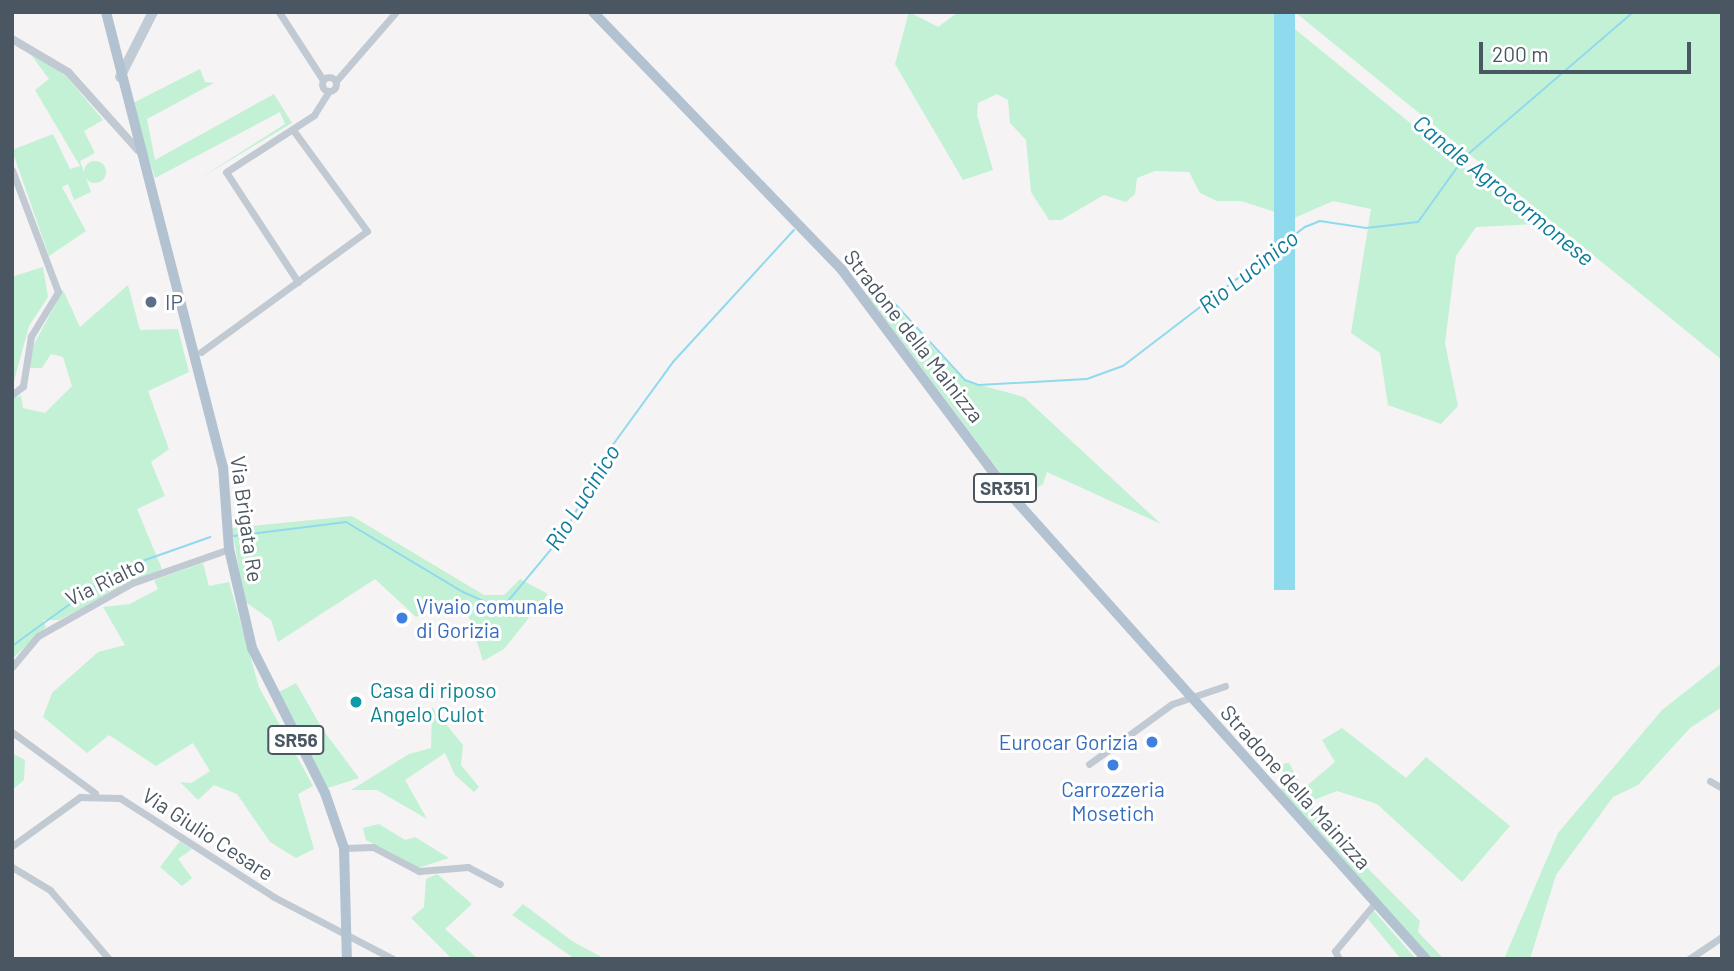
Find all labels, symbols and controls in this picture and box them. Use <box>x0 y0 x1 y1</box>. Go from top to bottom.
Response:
scale bar <box>1482 28 1694 72</box>
text: 200 m <box>1492 41 1549 66</box>
water label: Canale Agrocormonese <box>1408 109 1600 271</box>
water label: Rio Lucinico <box>1192 223 1304 319</box>
street label: Stradone della Mainizza <box>839 245 989 427</box>
place label: IP <box>165 289 183 315</box>
marker: IP <box>143 294 159 310</box>
water label: Rio Lucinico <box>539 439 625 555</box>
street label: Via Brigata Re <box>226 454 268 584</box>
road number: SR351 <box>972 472 1038 503</box>
street label: Via Rialto <box>61 551 149 611</box>
place label: Vivaio comunale di Gorizia <box>416 593 564 643</box>
marker: Vivaio comunale di Gorizia <box>394 610 410 626</box>
place label: Casa di riposo Angelo Culot <box>370 677 497 727</box>
marker: Casa di riposo Angelo Culot <box>348 694 364 710</box>
street label: Stradone della Mainizza <box>1216 700 1376 874</box>
road number: SR56 <box>266 724 326 755</box>
place label: Eurocar Gorizia <box>999 729 1138 755</box>
marker: Eurocar Gorizia <box>1144 734 1160 750</box>
marker: Carrozzeria Mosetich <box>1105 757 1121 773</box>
place label: Carrozzeria Mosetich <box>1061 776 1165 826</box>
street label: Via Giulio Cesare <box>138 782 278 886</box>

